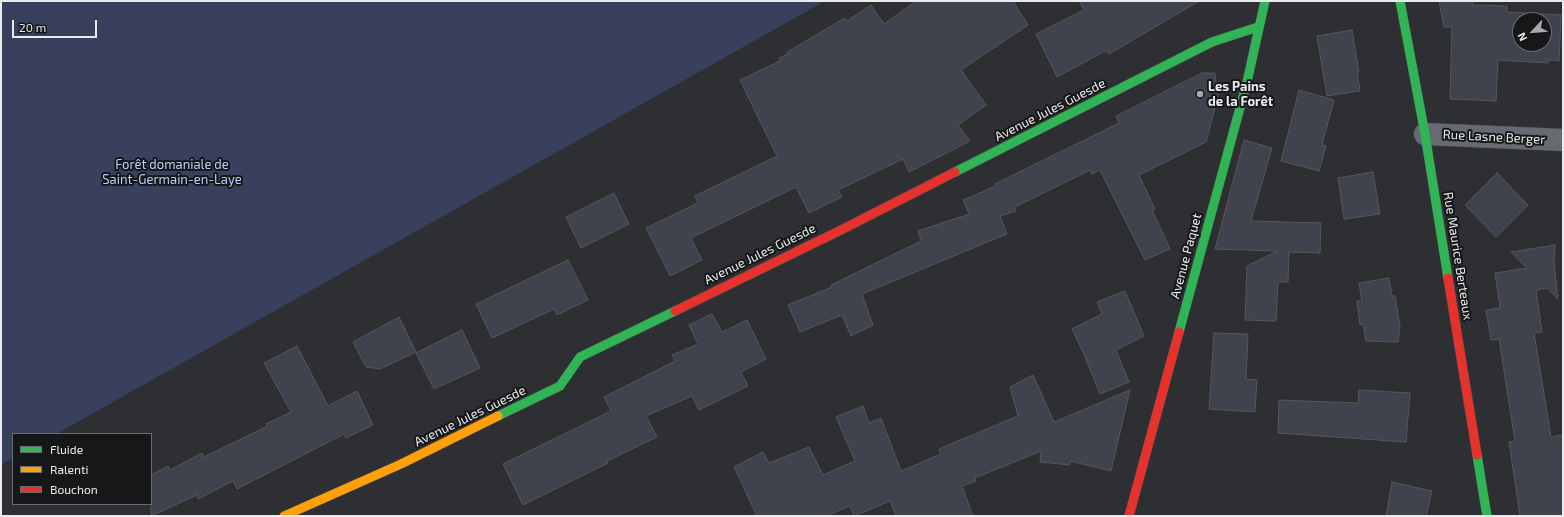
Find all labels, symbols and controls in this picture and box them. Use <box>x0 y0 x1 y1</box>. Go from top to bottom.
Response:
scale bar <box>14 12 99 38</box>
north arrow <box>1512 12 1552 52</box>
text: 20 m <box>19 20 46 34</box>
text: N <box>1514 31 1529 43</box>
street label: Avenue Jules Guesde <box>992 75 1108 145</box>
place label: Les Pains de la Forêt <box>1208 79 1273 110</box>
marker: Les Pains de la Forêt <box>1195 89 1205 99</box>
street label: Rue Lasne Berger <box>1442 127 1546 147</box>
park label: Forêt domaniale de Saint-Germain-en-Laye <box>102 157 242 188</box>
street label: Rue Maurice Berteaux <box>1440 191 1476 321</box>
street label: Avenue Paquet <box>1167 211 1205 301</box>
street label: Avenue Jules Guesde <box>702 220 818 288</box>
street label: Avenue Jules Guesde <box>412 382 528 450</box>
legend <box>12 433 152 505</box>
text: Fluide <box>50 442 83 456</box>
text: Ralenti <box>50 462 89 476</box>
text: Bouchon <box>50 482 98 496</box>

